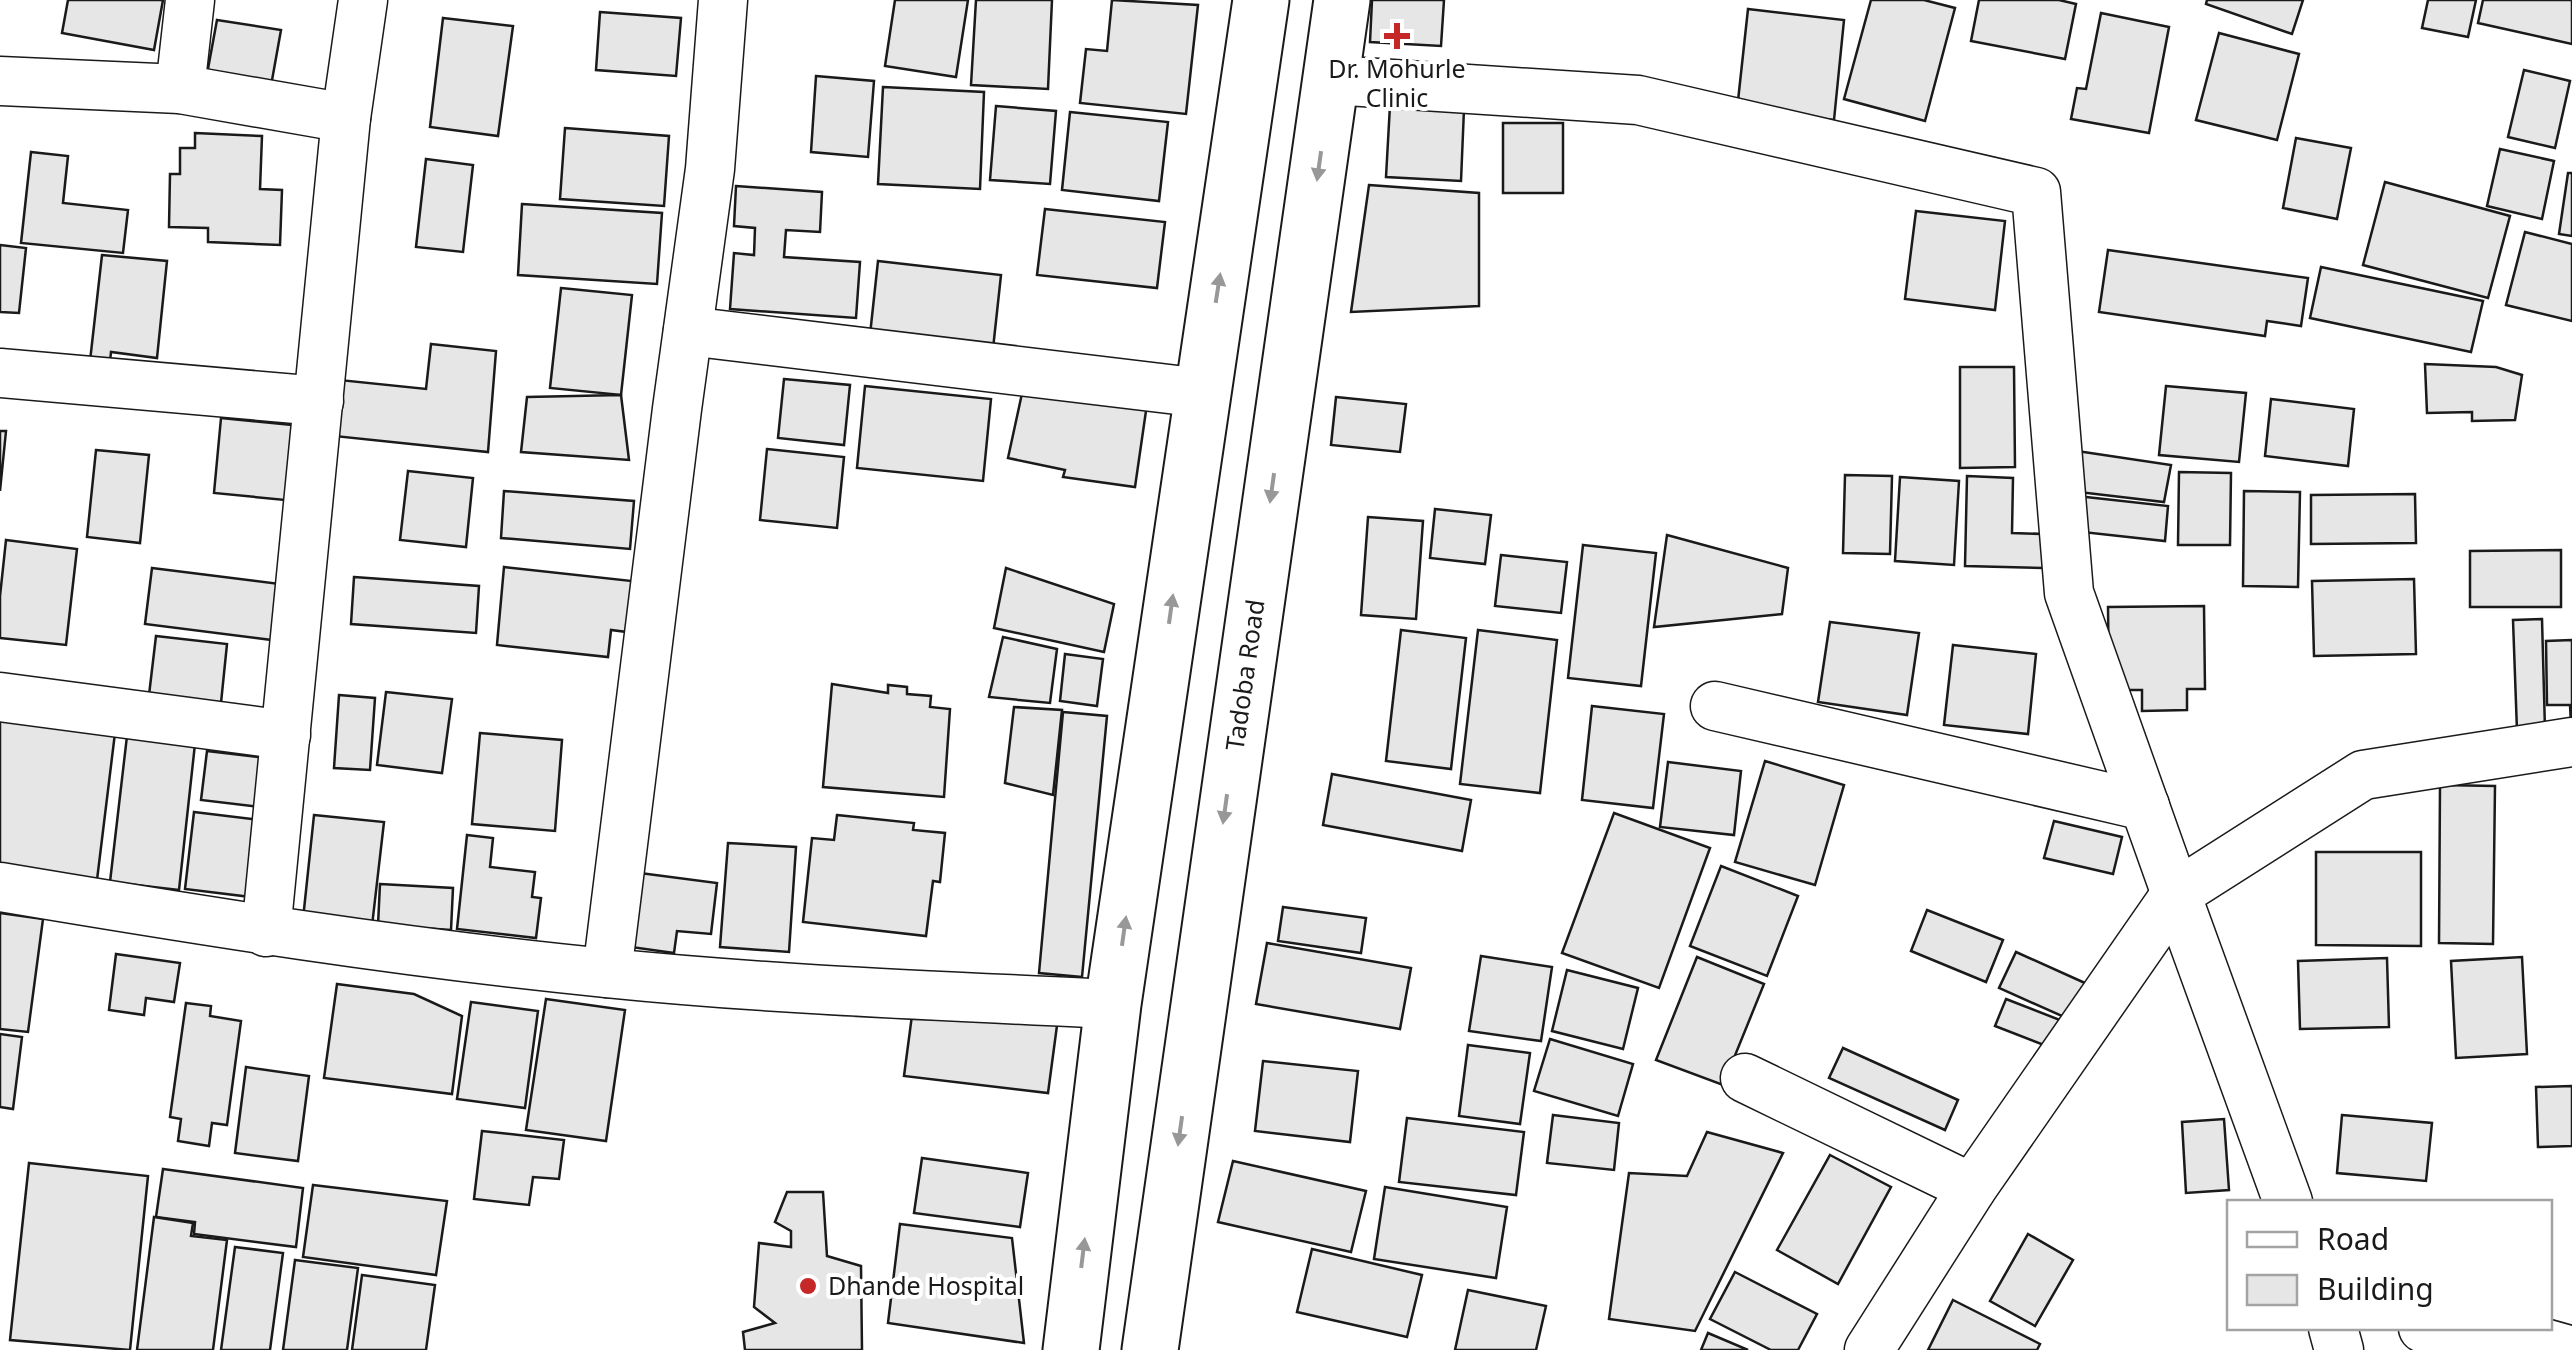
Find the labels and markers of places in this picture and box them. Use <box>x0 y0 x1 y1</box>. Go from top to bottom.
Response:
marker: Dr. Mohurle Clinic <box>1384 23 1410 49</box>
place label: Dr. Mohurle Clinic <box>1328 51 1466 114</box>
place label: Dhande Hospital <box>828 1268 1024 1302</box>
marker: Dhande Hospital <box>797 1275 819 1297</box>

